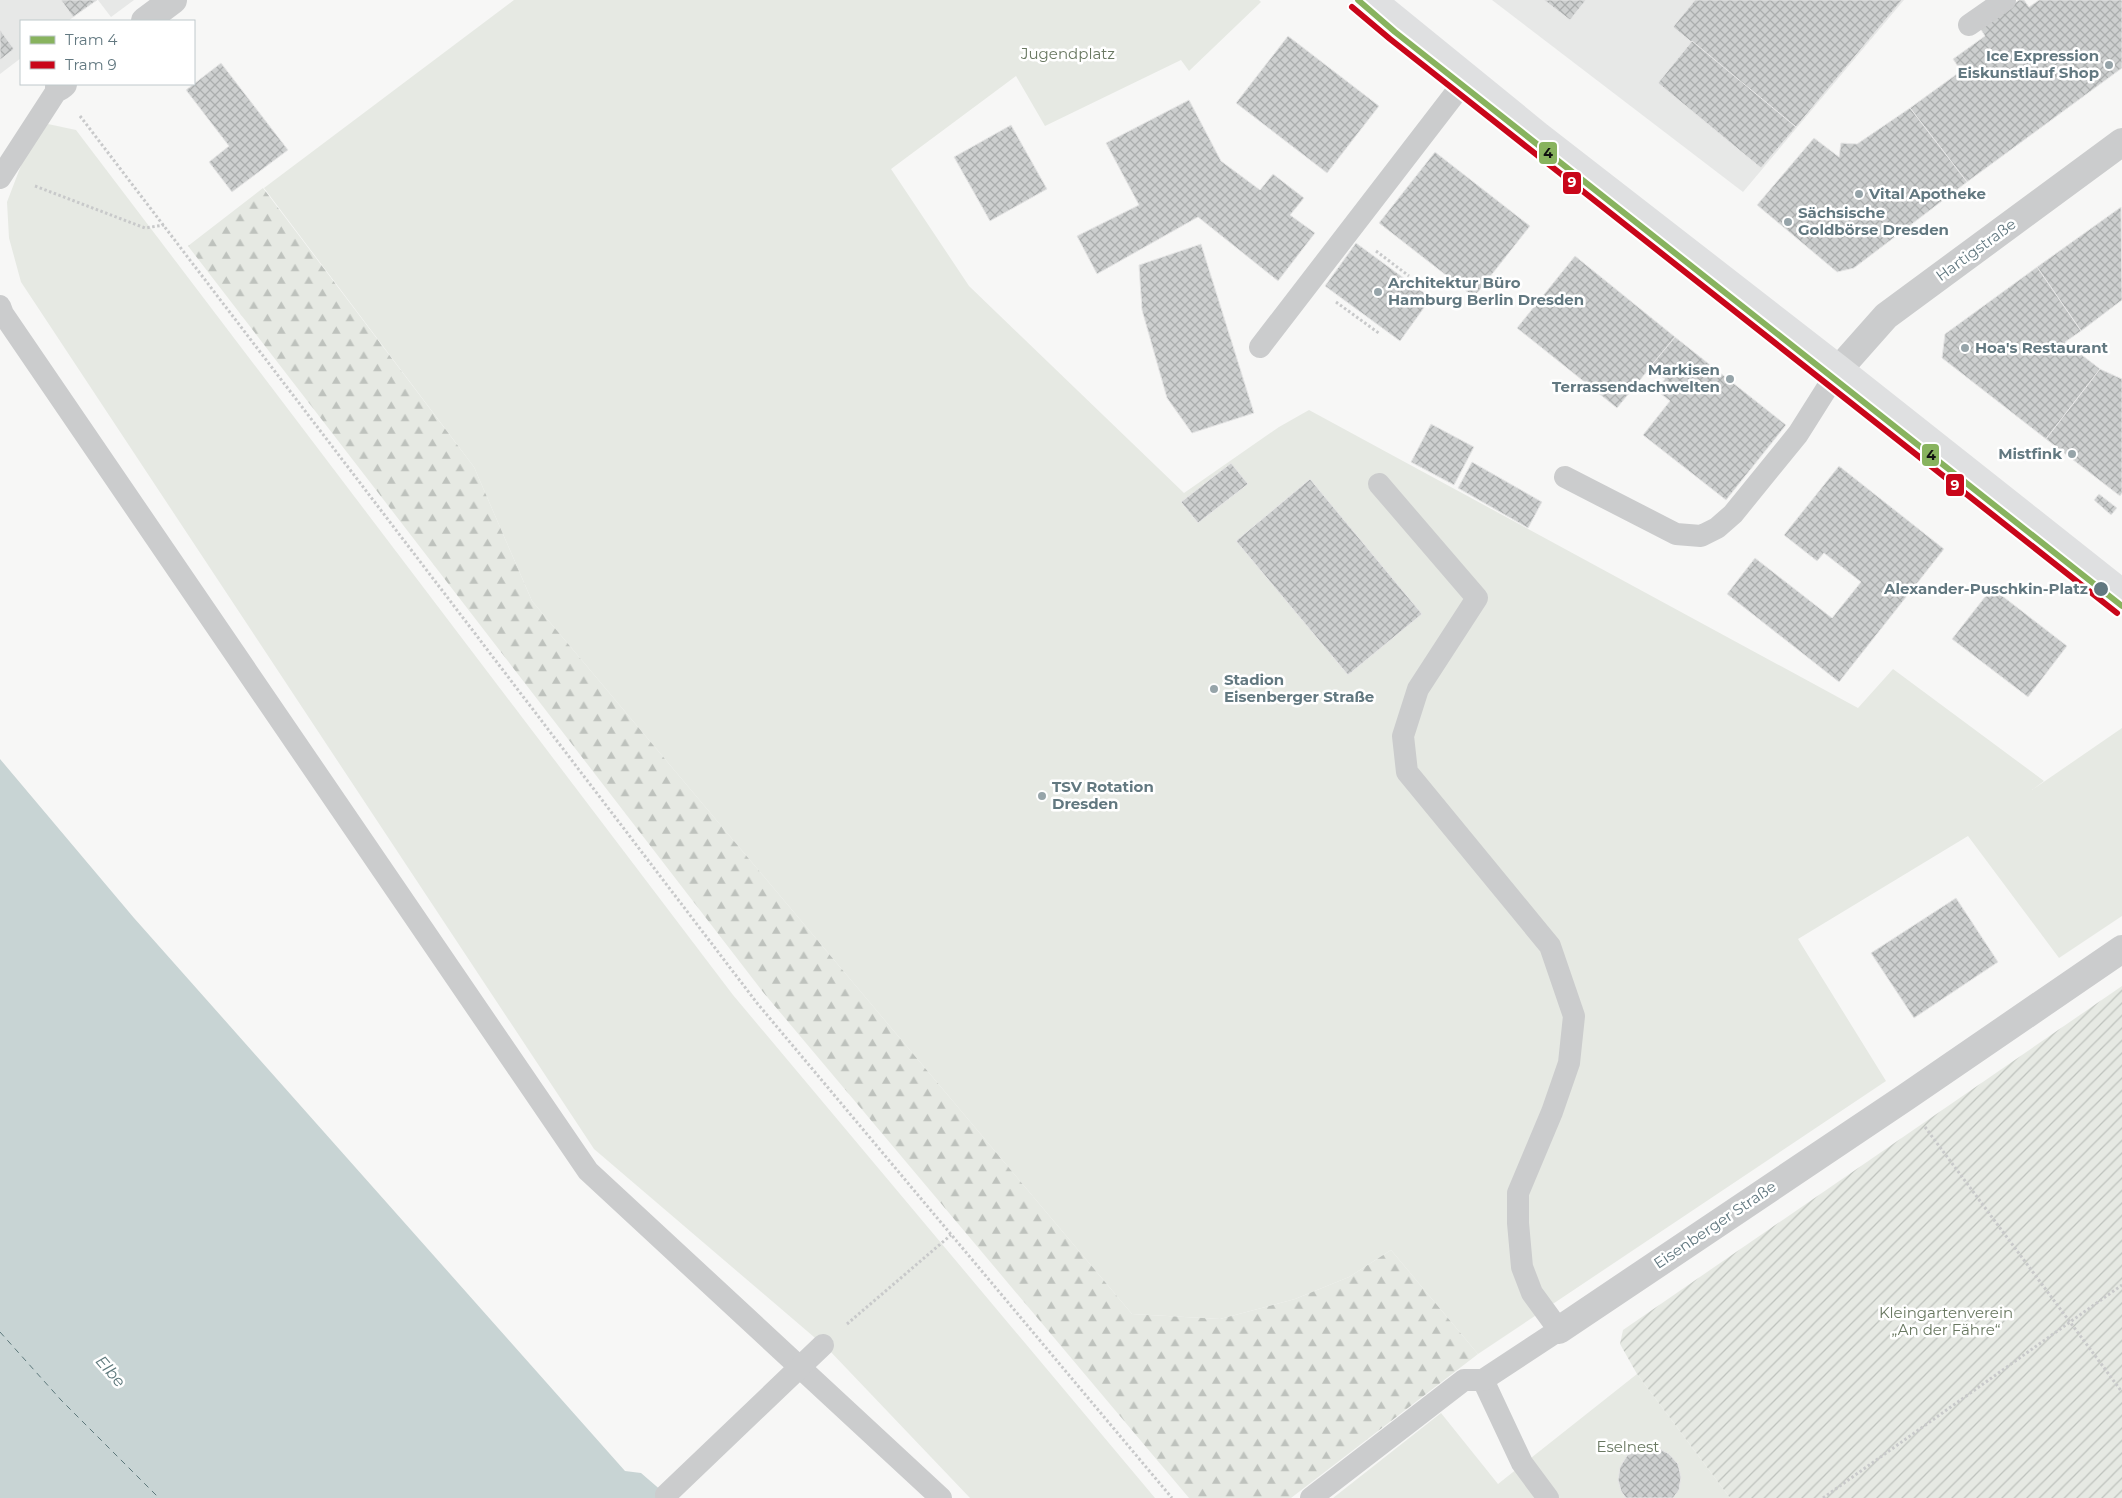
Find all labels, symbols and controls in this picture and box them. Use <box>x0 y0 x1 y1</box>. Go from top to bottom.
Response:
legend <box>20 20 195 85</box>
text: Tram 4 <box>65 30 118 49</box>
park label: Jugendplatz <box>1020 44 1115 63</box>
place label: Ice Expression Eiskunstlauf Shop <box>1957 46 2099 82</box>
text: Tram 9 <box>65 55 117 74</box>
marker: Ice Expression Eiskunstlauf Shop <box>2103 59 2115 71</box>
line badge: 4 <box>1538 141 1558 165</box>
text: 4 <box>1543 144 1553 162</box>
line badge: 9 <box>1562 171 1582 195</box>
text: 9 <box>1568 173 1577 191</box>
place label: Vital Apotheke <box>1868 184 1986 203</box>
marker: Vital Apotheke <box>1853 188 1865 200</box>
place label: Sächsische Goldbörse Dresden <box>1798 203 1949 239</box>
street label: Hartigstraße <box>1932 214 2019 285</box>
marker: Sächsische Goldbörse Dresden <box>1782 216 1794 228</box>
place label: Architektur Büro Hamburg Berlin Dresden <box>1387 273 1584 309</box>
marker: Architektur Büro Hamburg Berlin Dresden <box>1372 286 1384 298</box>
place label: Hoa's Restaurant <box>1975 338 2108 357</box>
marker: Hoa's Restaurant <box>1959 342 1971 354</box>
place label: Markisen Terrassendachwelten <box>1552 360 1720 396</box>
marker: Markisen Terrassendachwelten <box>1724 373 1736 385</box>
line badge: 4 <box>1921 443 1940 467</box>
place label: Mistfink <box>1998 444 2062 463</box>
text: 4 <box>1926 446 1936 464</box>
marker: Mistfink <box>2066 448 2078 460</box>
line badge: 9 <box>1945 473 1965 497</box>
text: 9 <box>1951 476 1960 494</box>
place label: Alexander-Puschkin-Platz <box>1883 579 2088 598</box>
marker: Alexander-Puschkin-Platz <box>2092 580 2110 598</box>
place label: Stadion Eisenberger Straße <box>1224 670 1374 706</box>
marker: Stadion Eisenberger Straße <box>1208 683 1220 695</box>
place label: TSV Rotation Dresden <box>1052 777 1154 813</box>
marker: TSV Rotation Dresden <box>1036 790 1048 802</box>
street label: Eisenberger Straße <box>1650 1177 1780 1273</box>
park label: Kleingartenverein „An der Fähre“ <box>1879 1303 2013 1339</box>
water label: Elbe <box>92 1352 129 1391</box>
park label: Eselnest <box>1597 1437 1659 1456</box>

